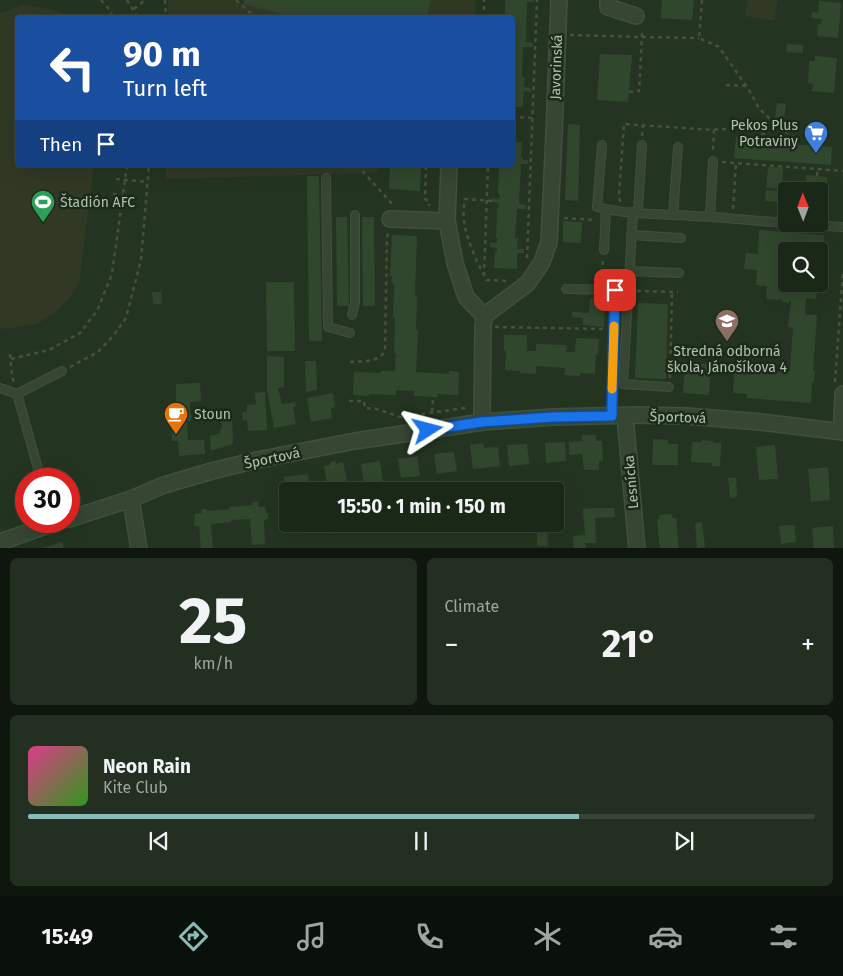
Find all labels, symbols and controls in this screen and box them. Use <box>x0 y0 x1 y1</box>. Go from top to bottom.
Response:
text: 90 m <box>123 33 201 75</box>
street label: Javorinská <box>547 34 566 100</box>
icon: left <box>40 35 105 100</box>
text: Turn left <box>123 75 207 102</box>
place label: Pekos Plus Potraviny <box>730 117 798 150</box>
supermarket icon: Pekos Plus Potraviny <box>803 120 829 154</box>
icon: arrive <box>92 130 120 158</box>
text: Then <box>40 133 82 156</box>
north arrow <box>778 182 828 232</box>
map controls <box>778 182 828 292</box>
sports icon: Štadión AFC <box>30 189 56 223</box>
place label: Štadión AFC <box>60 193 135 211</box>
button: search <box>778 242 828 292</box>
pin <box>594 269 636 311</box>
icon: arrive <box>601 276 629 304</box>
school or university icon: Stredná odborná škola, Jánošíkova 4 <box>714 308 740 342</box>
place label: Stredná odborná škola, Jánošíkova 4 <box>667 343 788 376</box>
cafe icon: Stoun <box>163 401 189 435</box>
position arrow <box>401 403 453 455</box>
place label: Stoun <box>194 406 231 423</box>
street label: Športová <box>649 407 707 427</box>
street label: Športová <box>242 443 302 473</box>
street label: Lesnícka <box>621 454 642 510</box>
speed limit sign: 30 <box>15 468 80 533</box>
text: 15:50 · 1 min · 150 m <box>337 495 506 518</box>
text: 25 <box>179 582 247 660</box>
text: Climate <box>445 597 499 616</box>
text: 21° <box>602 621 658 667</box>
text: − <box>445 628 459 661</box>
text: + <box>801 628 815 661</box>
text: km/h <box>193 654 233 673</box>
text: Neon Rain <box>103 755 191 778</box>
text: Kite Club <box>103 778 168 797</box>
icon: previous <box>145 827 173 855</box>
icon: pause <box>407 827 435 855</box>
icon: next <box>670 827 698 855</box>
icon: directions <box>176 919 211 954</box>
icon: music <box>294 919 329 954</box>
icon: phone <box>412 919 447 954</box>
icon: climate <box>530 919 565 954</box>
icon: car <box>648 919 683 954</box>
icon: filters <box>766 919 801 954</box>
text: 15:49 <box>42 923 93 950</box>

